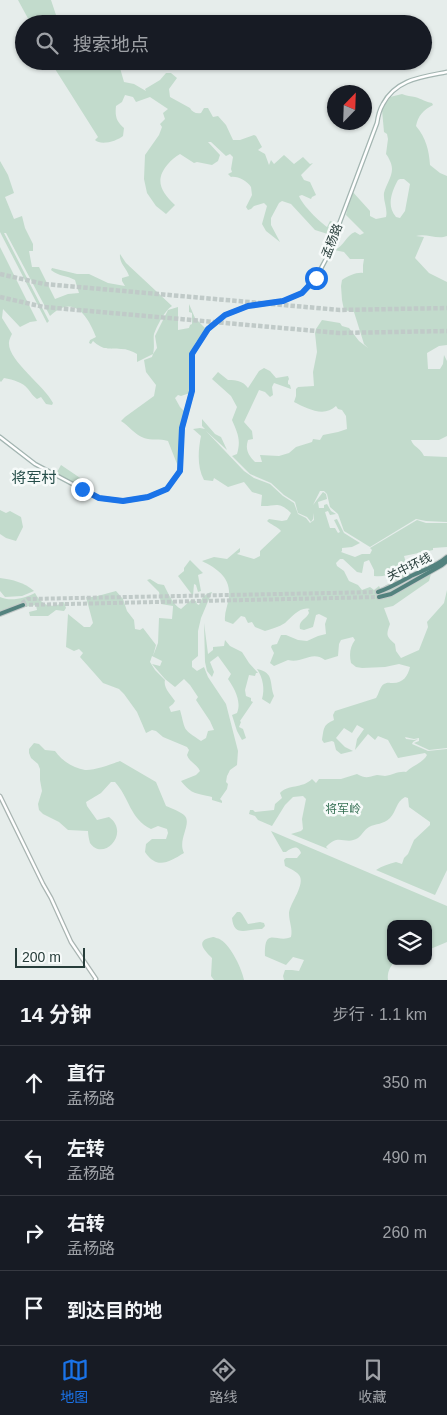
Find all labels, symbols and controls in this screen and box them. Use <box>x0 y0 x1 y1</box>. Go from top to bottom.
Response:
search box <box>15 15 432 70</box>
icon: search <box>33 29 61 57</box>
text: 搜索地点 <box>73 34 149 55</box>
north arrow <box>327 85 372 130</box>
street label: 孟杨路 <box>319 222 345 260</box>
route start <box>305 267 328 290</box>
district label: 将军村 <box>11 469 57 486</box>
route end <box>71 478 94 501</box>
street label: 关中环线 <box>384 550 434 584</box>
park label: 将军岭 <box>325 802 361 816</box>
map controls <box>387 920 432 965</box>
button: layers <box>387 920 432 965</box>
scale bar <box>15 945 85 968</box>
text: 200 m <box>22 949 61 965</box>
text: 14 分钟 <box>20 1003 91 1026</box>
text: 步行 · 1.1 km <box>333 1006 427 1023</box>
text: 直行 <box>67 1063 105 1084</box>
icon: ahead <box>20 1069 48 1097</box>
text: 350 m <box>383 1074 427 1091</box>
text: 孟杨路 <box>67 1090 115 1107</box>
text: 左转 <box>67 1138 105 1159</box>
icon: left <box>20 1144 48 1172</box>
text: 490 m <box>383 1149 427 1166</box>
text: 孟杨路 <box>67 1165 115 1182</box>
text: 右转 <box>67 1213 105 1234</box>
icon: right <box>20 1219 48 1247</box>
text: 260 m <box>383 1224 427 1241</box>
text: 孟杨路 <box>67 1240 115 1257</box>
icon: arrive <box>20 1294 48 1322</box>
text: 到达目的地 <box>67 1300 162 1321</box>
tab: 地图 <box>61 1356 89 1406</box>
tab: 路线 <box>210 1356 238 1406</box>
tab: 收藏 <box>359 1356 387 1406</box>

